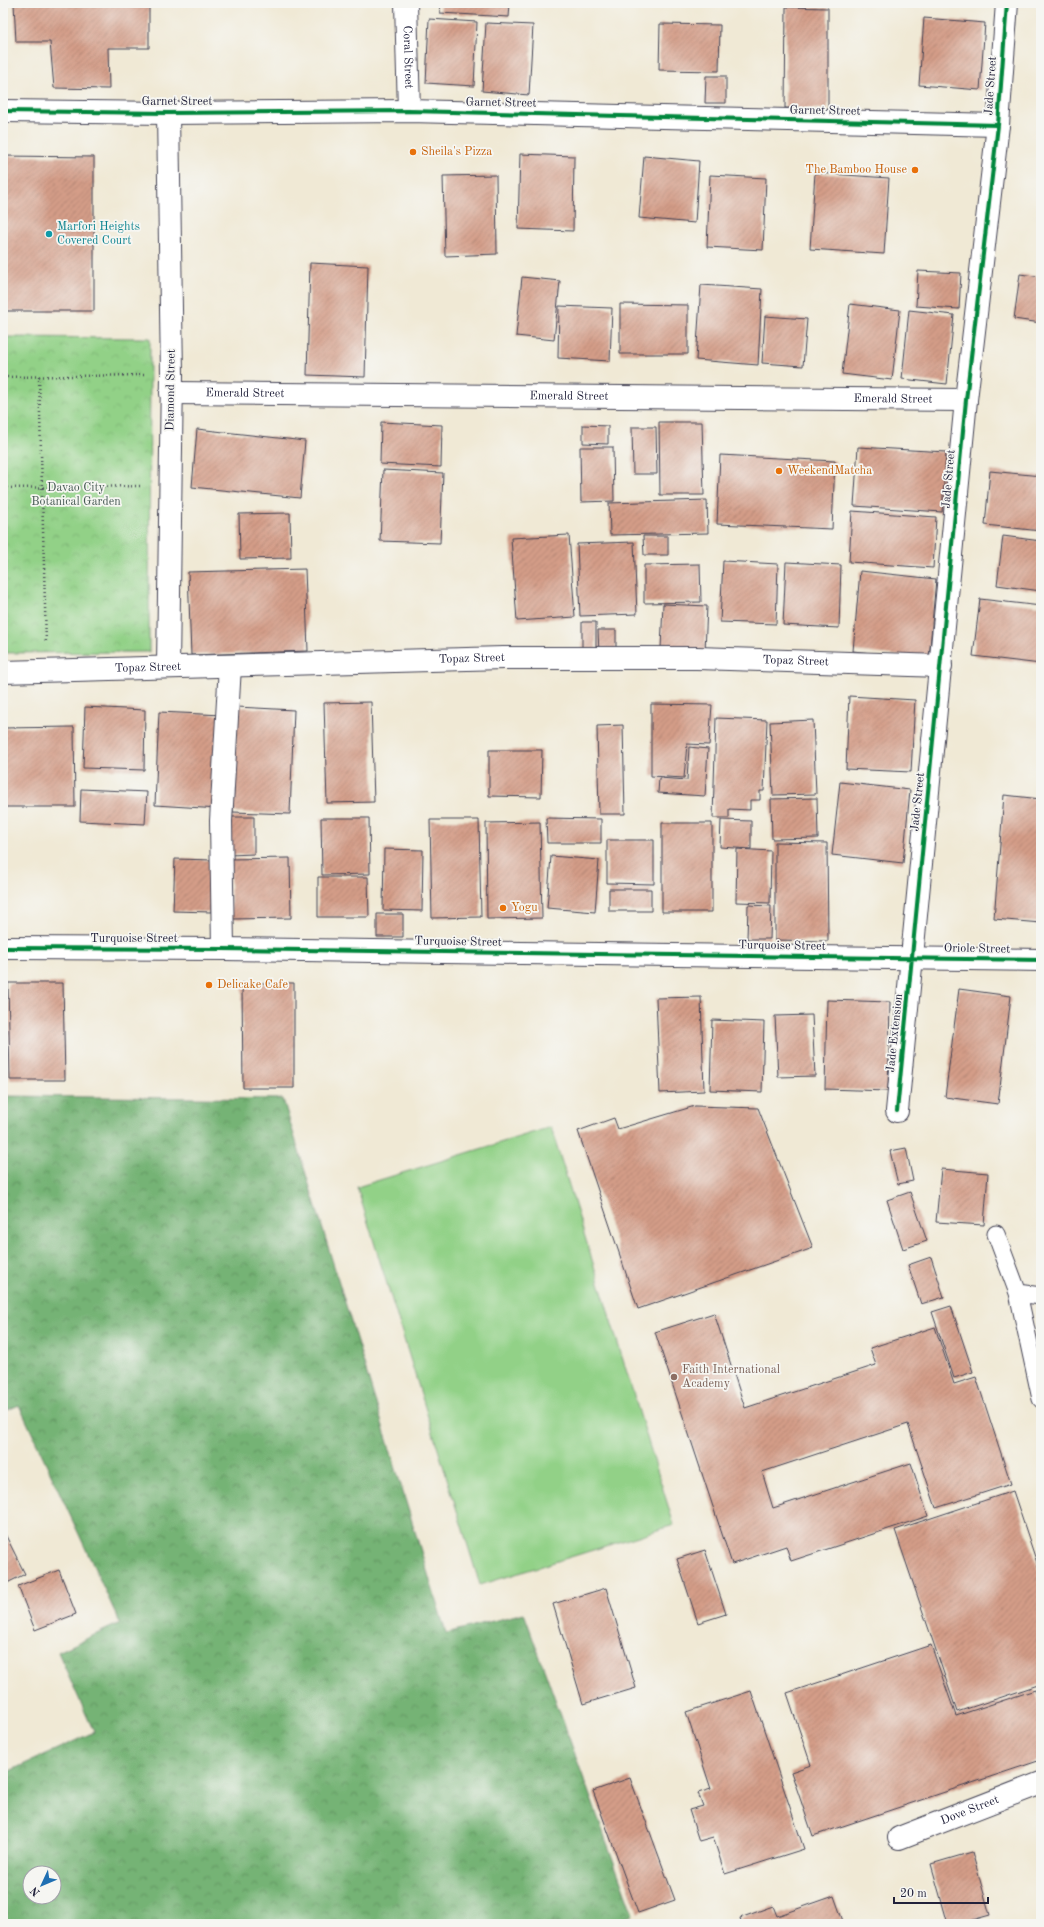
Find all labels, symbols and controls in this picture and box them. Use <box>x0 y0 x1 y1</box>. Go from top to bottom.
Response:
street label: Coral Street <box>401 25 414 89</box>
street label: Jade Street <box>983 56 999 116</box>
street label: Garnet Street <box>142 96 212 108</box>
street label: Garnet Street <box>465 96 537 110</box>
street label: Garnet Street <box>789 104 861 118</box>
place label: Sheila's Pizza <box>421 146 492 158</box>
marker: Sheila's Pizza <box>408 147 418 157</box>
place label: The Bamboo House <box>805 164 907 176</box>
marker: The Bamboo House <box>910 165 920 175</box>
place label: Marfori Heights Covered Court <box>57 221 140 247</box>
marker: Marfori Heights Covered Court <box>44 229 54 239</box>
street label: Diamond Street <box>164 349 178 431</box>
street label: Emerald Street <box>205 387 285 400</box>
street label: Emerald Street <box>529 390 609 403</box>
street label: Emerald Street <box>853 393 932 406</box>
street label: Jade Street <box>940 449 958 509</box>
place label: WeekendMatcha <box>787 465 872 477</box>
marker: WeekendMatcha <box>774 466 784 476</box>
park label: Davao City Botanical Garden <box>31 482 121 508</box>
street label: Topaz Street <box>438 652 505 666</box>
street label: Topaz Street <box>762 654 829 668</box>
street label: Topaz Street <box>115 661 181 675</box>
street label: Jade Street <box>909 772 927 832</box>
place label: Yogu <box>511 902 538 914</box>
marker: Yogu <box>498 903 508 913</box>
street label: Turquoise Street <box>90 933 178 945</box>
street label: Turquoise Street <box>414 935 502 949</box>
street label: Turquoise Street <box>738 939 826 953</box>
street label: Oriole Street <box>944 942 1010 956</box>
place label: Delicake Cafe <box>217 979 289 991</box>
marker: Delicake Cafe <box>204 980 214 990</box>
street label: Jade Extension <box>885 992 905 1073</box>
place label: Faith International Academy <box>682 1364 780 1390</box>
marker: Faith International Academy <box>669 1372 679 1382</box>
street label: Dove Street <box>939 1794 1001 1827</box>
north arrow <box>22 1865 62 1905</box>
scale bar <box>894 1879 988 1905</box>
text: N <box>29 1884 43 1898</box>
text: 20 m <box>900 1888 927 1900</box>

